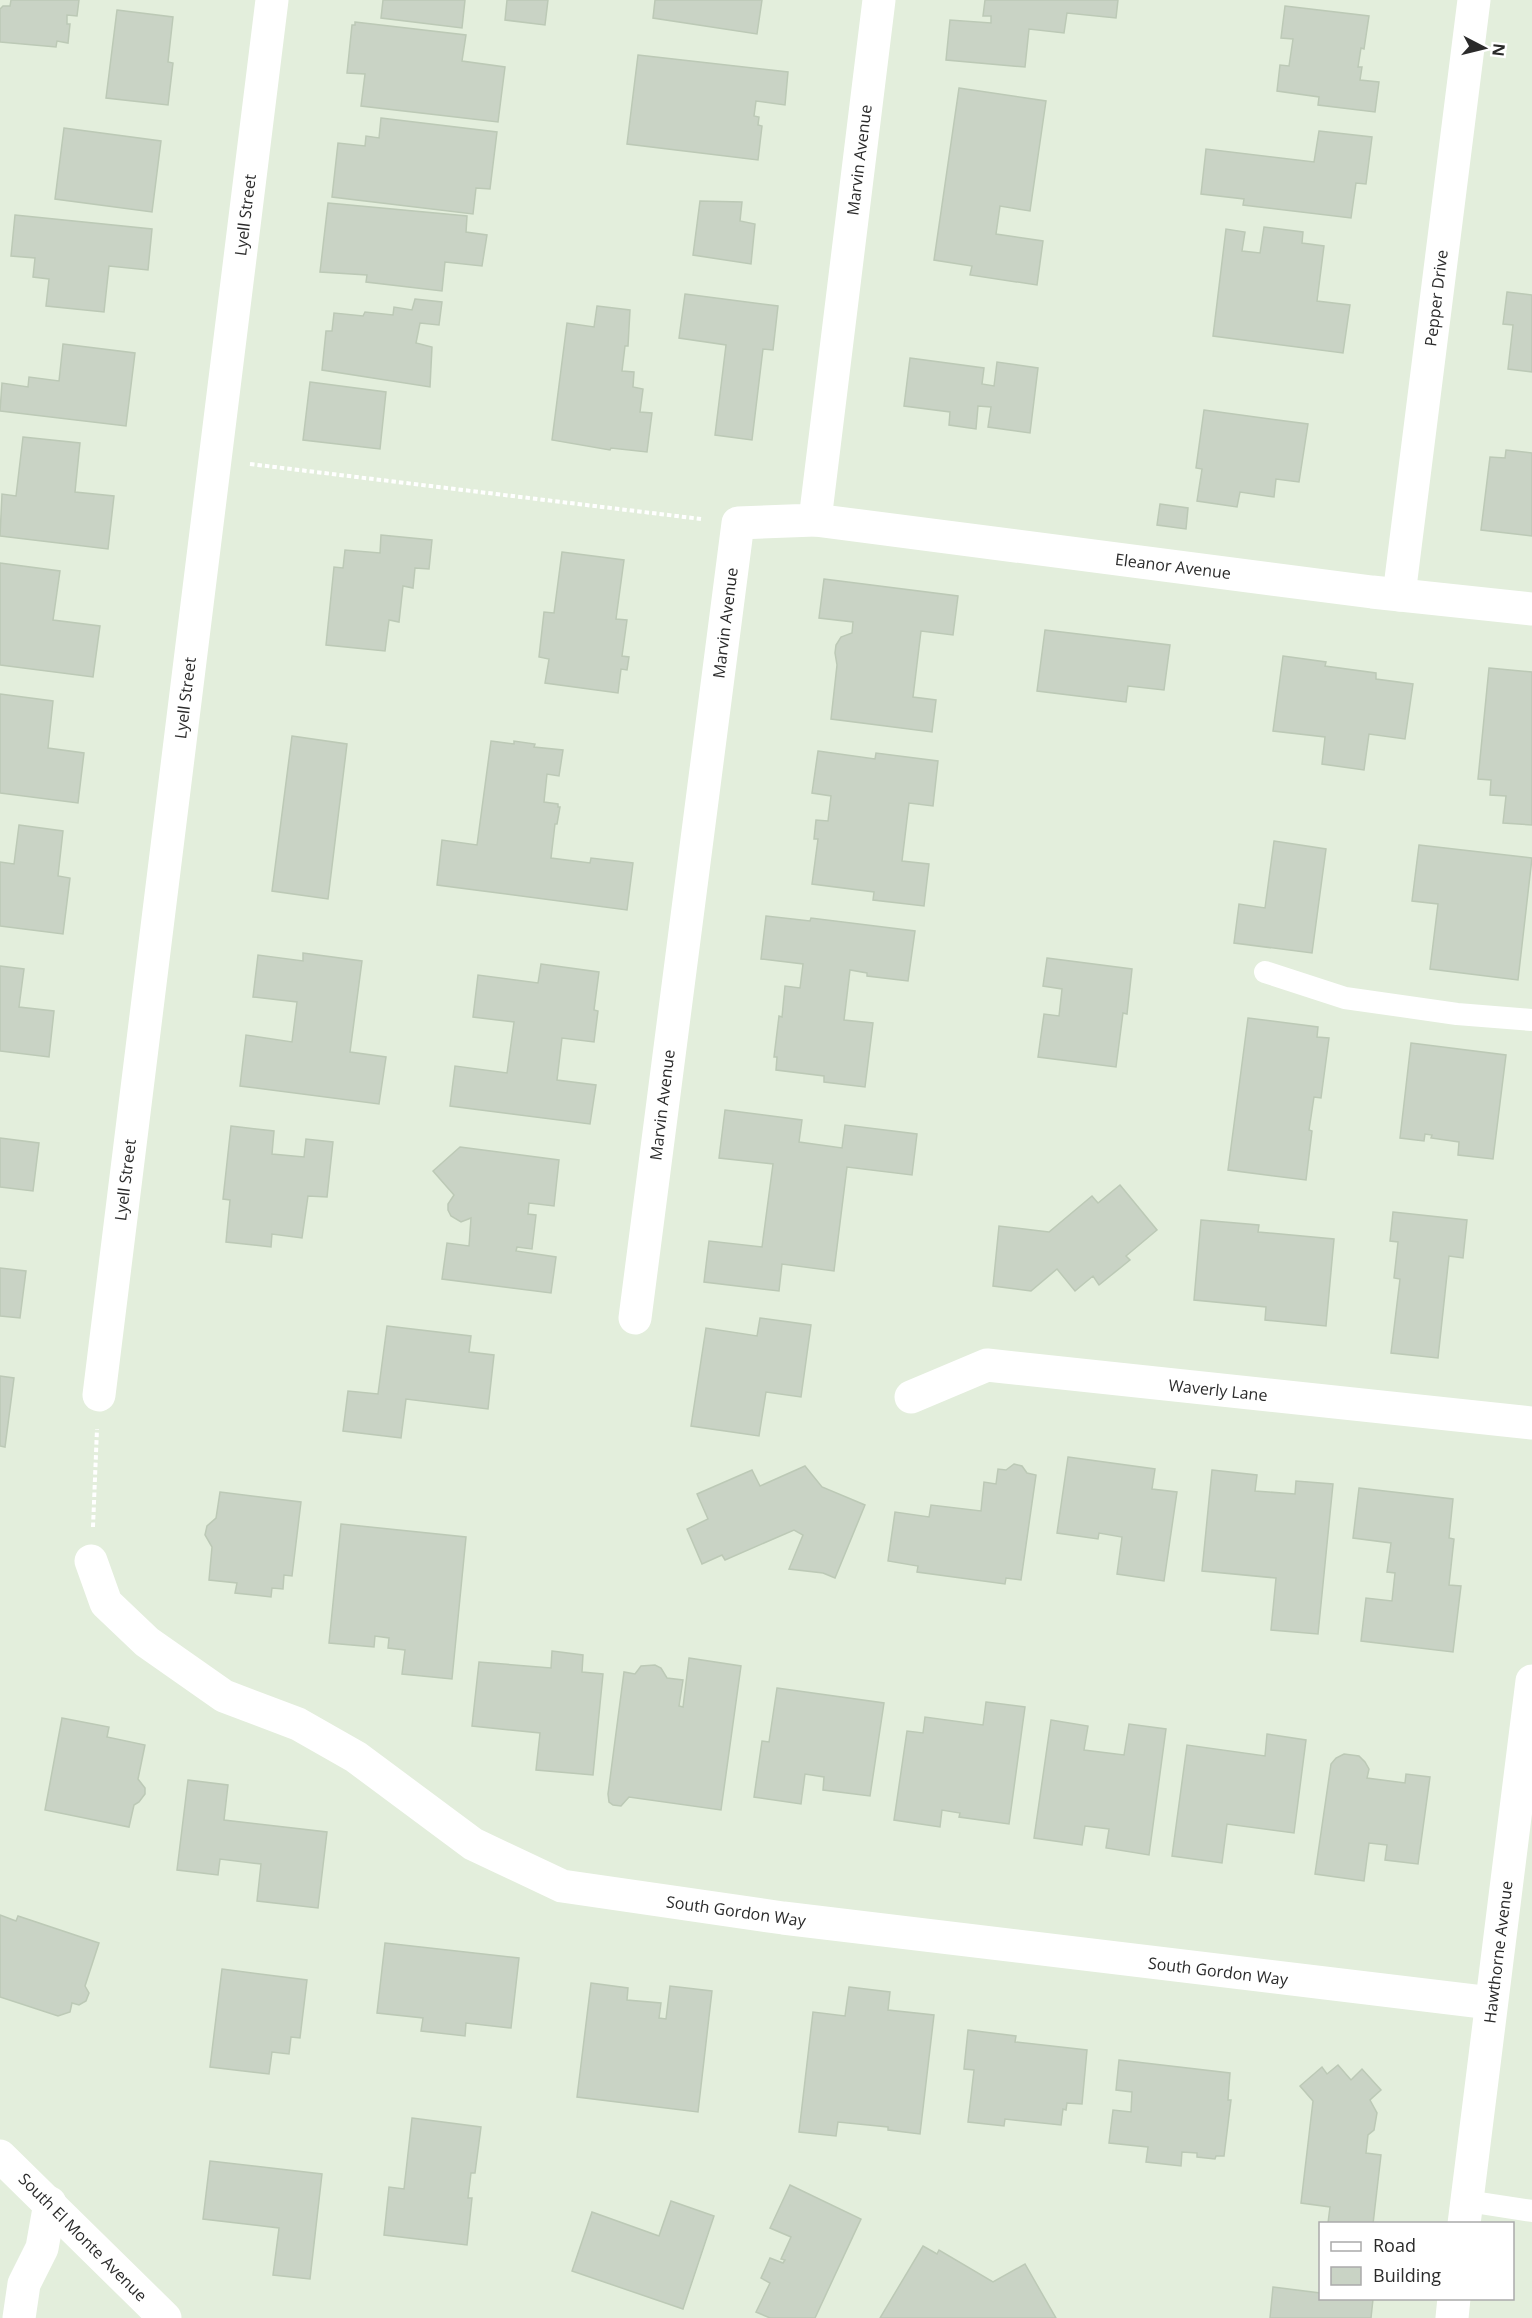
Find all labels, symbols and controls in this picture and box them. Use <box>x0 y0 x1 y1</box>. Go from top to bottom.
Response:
north arrow <box>1454 18 1514 78</box>
text: N <box>1487 42 1511 58</box>
street label: Marvin Avenue <box>841 103 877 217</box>
street label: Lyell Street <box>229 173 261 257</box>
street label: Pepper Drive <box>1419 248 1453 347</box>
street label: Eleanor Avenue <box>1114 548 1232 584</box>
street label: Marvin Avenue <box>707 566 743 680</box>
street label: Lyell Street <box>169 656 201 740</box>
street label: Marvin Avenue <box>644 1048 680 1162</box>
street label: Lyell Street <box>109 1138 141 1222</box>
street label: Waverly Lane <box>1167 1374 1269 1406</box>
street label: Hawthorne Avenue <box>1478 1879 1518 2025</box>
street label: South Gordon Way <box>665 1890 808 1932</box>
street label: South Gordon Way <box>1147 1952 1290 1991</box>
street label: South El Monte Avenue <box>14 2168 152 2306</box>
legend <box>1319 2222 1514 2300</box>
text: Road <box>1373 2233 1416 2257</box>
text: Building <box>1373 2263 1441 2287</box>

